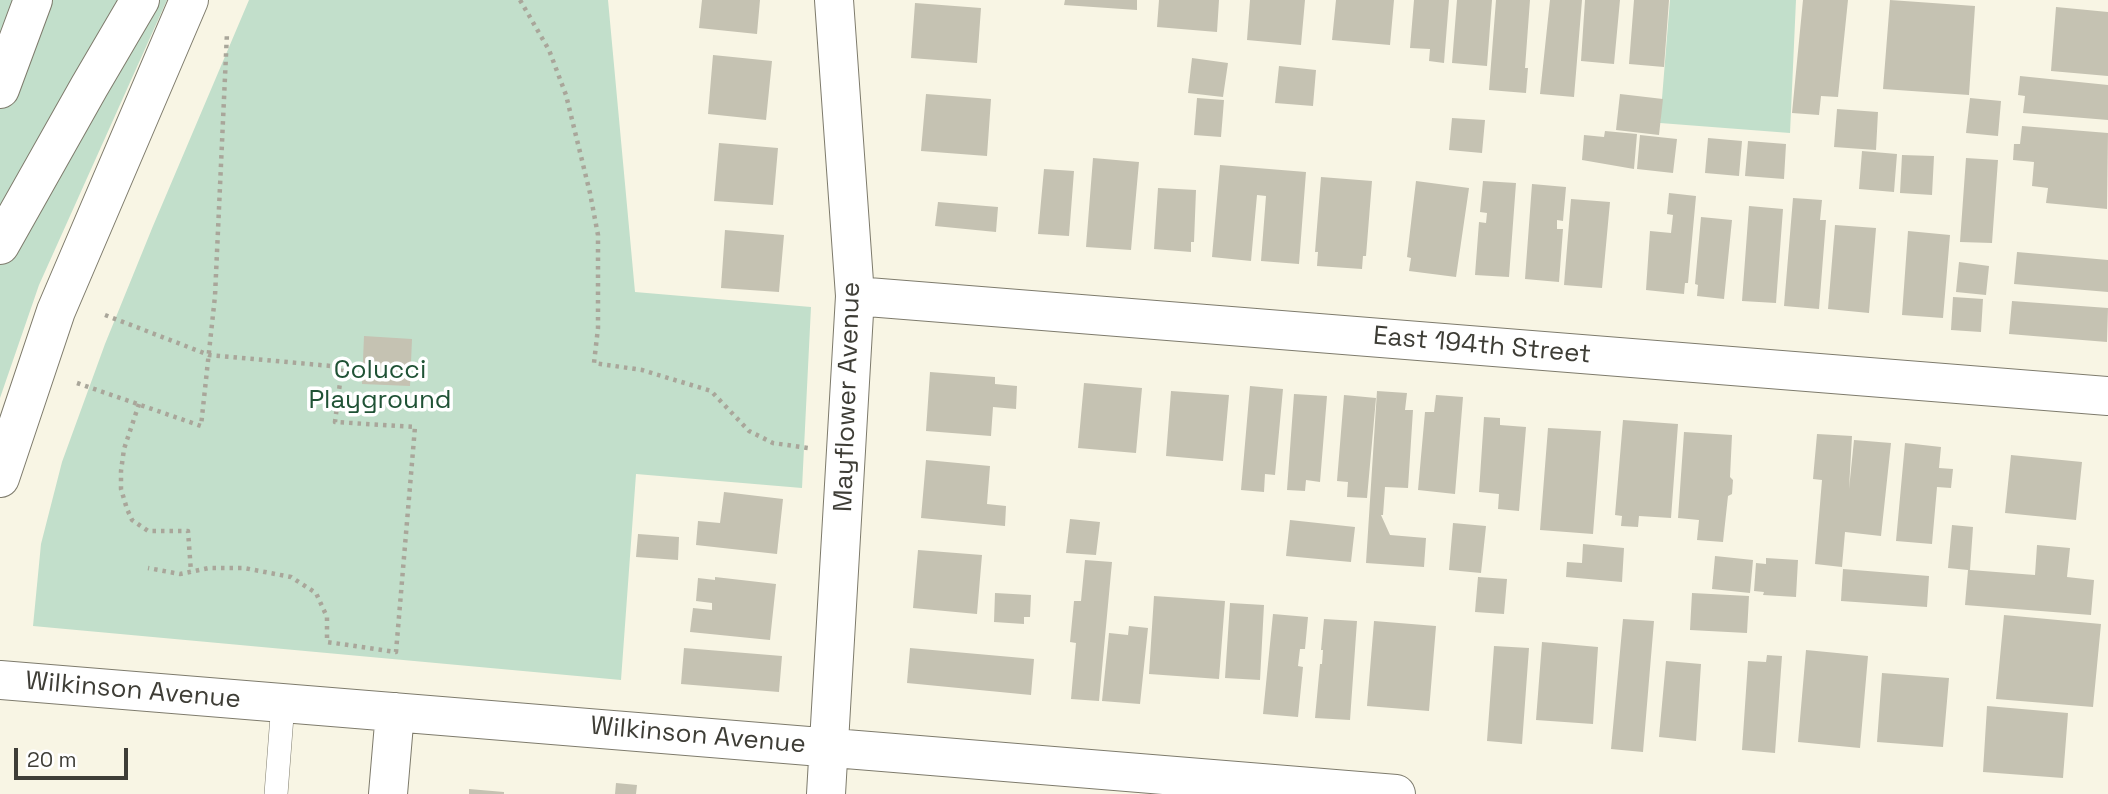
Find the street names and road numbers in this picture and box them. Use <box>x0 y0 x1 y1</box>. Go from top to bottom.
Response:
street label: Mayflower Avenue <box>828 281 868 513</box>
street label: East 194th Street <box>1372 321 1592 371</box>
street label: Wilkinson Avenue <box>24 666 242 716</box>
street label: Wilkinson Avenue <box>589 711 807 761</box>

